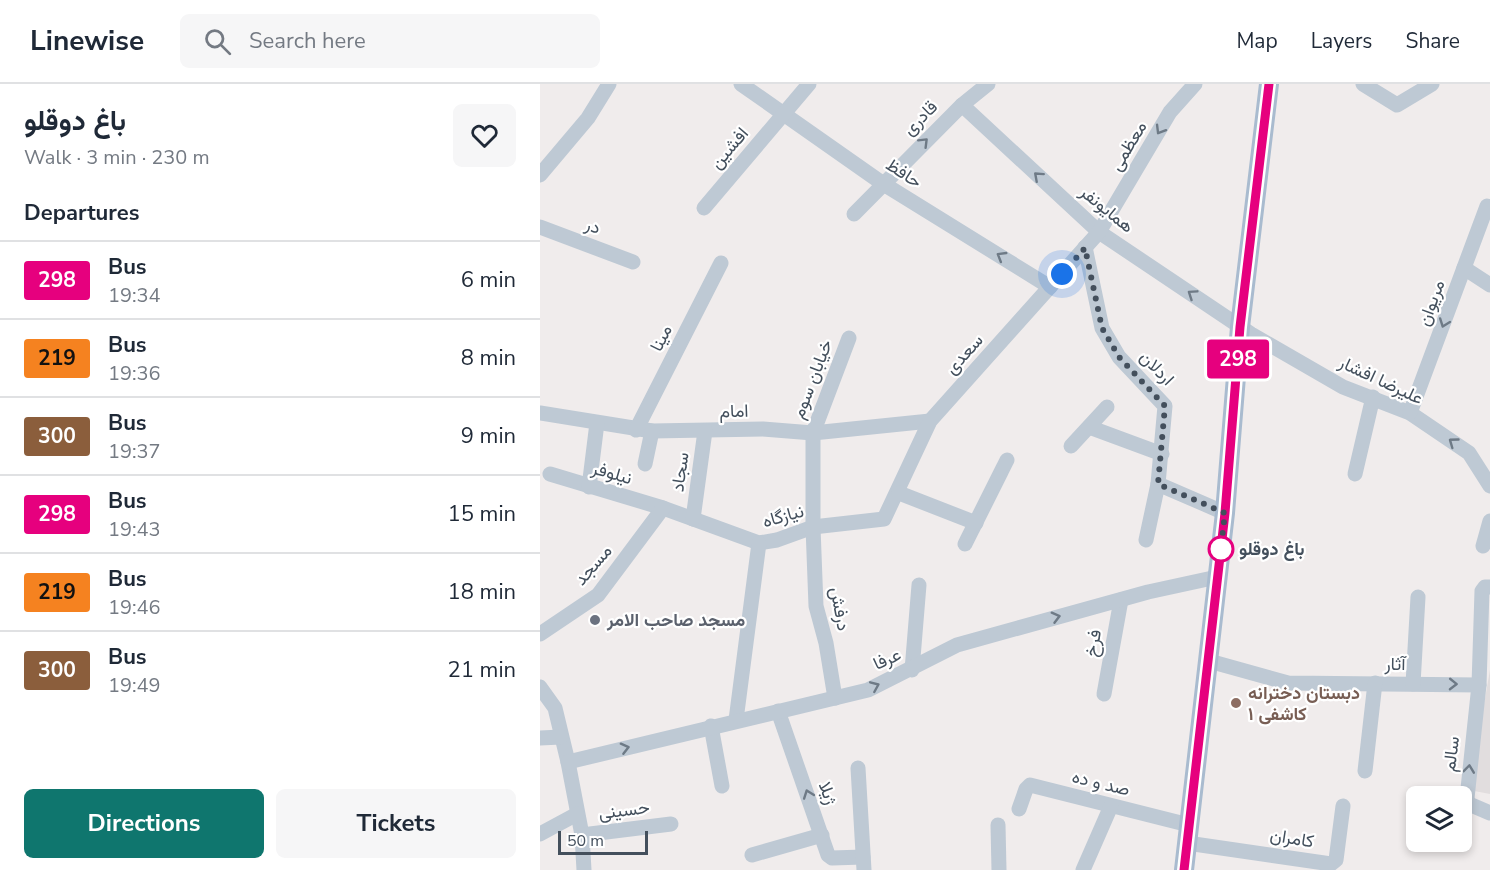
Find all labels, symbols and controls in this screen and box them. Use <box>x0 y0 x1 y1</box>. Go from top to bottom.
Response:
search box <box>180 14 600 68</box>
text: Linewise <box>30 22 144 60</box>
icon: search <box>201 25 234 58</box>
text: Search here <box>249 26 366 56</box>
text: Map <box>1236 27 1278 55</box>
text: Layers <box>1311 27 1372 55</box>
text: Share <box>1405 27 1460 55</box>
street label: قادری <box>897 95 943 141</box>
text: باغ دوقلو <box>24 102 126 140</box>
button: heart <box>453 104 516 167</box>
street label: معظمی <box>1104 117 1152 175</box>
street label: افشین <box>704 122 754 174</box>
one-way arrow <box>1155 124 1167 134</box>
one-way arrow <box>916 139 927 150</box>
text: Walk · 3 min · 230 m <box>24 144 210 171</box>
street label: حافظ <box>881 152 927 194</box>
one-way arrow <box>1034 172 1044 183</box>
street label: همایونفر <box>1074 179 1139 238</box>
text: Departures <box>24 198 139 228</box>
street label: در <box>581 212 604 240</box>
one-way arrow <box>997 251 1007 263</box>
text: Bus <box>108 252 147 282</box>
your location <box>1047 259 1077 289</box>
text: 6 min <box>461 265 516 295</box>
text: 298 <box>38 266 76 294</box>
street label: مریوان <box>1412 277 1450 329</box>
text: 19:34 <box>108 282 161 309</box>
one-way arrow <box>1187 290 1198 301</box>
one-way arrow <box>1438 317 1451 328</box>
street label: مینا <box>644 321 678 355</box>
street label: سعدی <box>939 329 989 379</box>
text: Bus <box>108 330 147 360</box>
street label: خیابان سوم <box>786 336 838 422</box>
line badge: 298 <box>1204 340 1272 378</box>
text: 8 min <box>461 343 516 373</box>
text: 219 <box>38 344 76 372</box>
street label: اردلان <box>1134 345 1180 391</box>
text: 298 <box>1219 345 1257 373</box>
street label: علیرضا افشار <box>1334 350 1427 410</box>
text: 19:36 <box>108 360 161 387</box>
street label: امام <box>719 398 749 424</box>
text: Bus <box>108 408 147 438</box>
text: 9 min <box>461 421 516 451</box>
text: 300 <box>38 422 76 450</box>
text: 19:37 <box>108 438 161 465</box>
one-way arrow <box>1448 438 1459 449</box>
street label: سجاد <box>665 451 695 493</box>
street label: نیلوفر <box>588 456 635 490</box>
text: Bus <box>108 486 147 516</box>
text: 15 min <box>448 499 516 529</box>
street label: نیازگاه <box>760 499 806 533</box>
text: 298 <box>38 500 76 528</box>
text: 19:43 <box>108 516 161 543</box>
marker: باغ دوقلو <box>1208 536 1234 562</box>
place label: باغ دوقلو <box>1239 537 1305 561</box>
street label: مسجد <box>569 540 617 590</box>
text: Bus <box>108 564 147 594</box>
text: 18 min <box>448 577 516 607</box>
text: 219 <box>38 578 76 606</box>
street label: درفش <box>824 585 856 633</box>
text: 19:46 <box>108 594 161 621</box>
place label: مسجد صاحب الامر <box>606 608 745 632</box>
one-way arrow <box>1051 612 1061 625</box>
marker: مسجد صاحب الامر <box>588 613 602 627</box>
street label: فرخ <box>1079 628 1107 658</box>
text: Bus <box>108 642 147 672</box>
street label: عرفا <box>869 642 905 676</box>
street label: آثار <box>1383 652 1408 676</box>
text: 21 min <box>448 655 516 685</box>
text: 300 <box>38 656 76 684</box>
text: 19:49 <box>108 672 161 699</box>
one-way arrow <box>1449 678 1458 691</box>
one-way arrow <box>869 681 880 693</box>
place label: دبستان دخترانه کاشفی ۱ <box>1248 681 1360 726</box>
marker: دبستان دخترانه کاشفی ۱ <box>1229 696 1243 710</box>
street label: سالم <box>1437 735 1465 773</box>
one-way arrow <box>619 742 629 755</box>
street label: صد و ده <box>1070 764 1132 802</box>
one-way arrow <box>1462 764 1475 774</box>
street label: ژیلا <box>813 778 843 809</box>
map controls <box>1406 786 1472 852</box>
button: layers <box>1406 786 1472 852</box>
button: Directions <box>24 789 264 858</box>
button: Tickets <box>276 789 516 858</box>
one-way arrow <box>802 790 815 800</box>
street label: حسینی <box>597 795 651 825</box>
street label: کامران <box>1268 823 1316 853</box>
scale bar <box>558 828 648 856</box>
text: 50 m <box>567 830 604 852</box>

